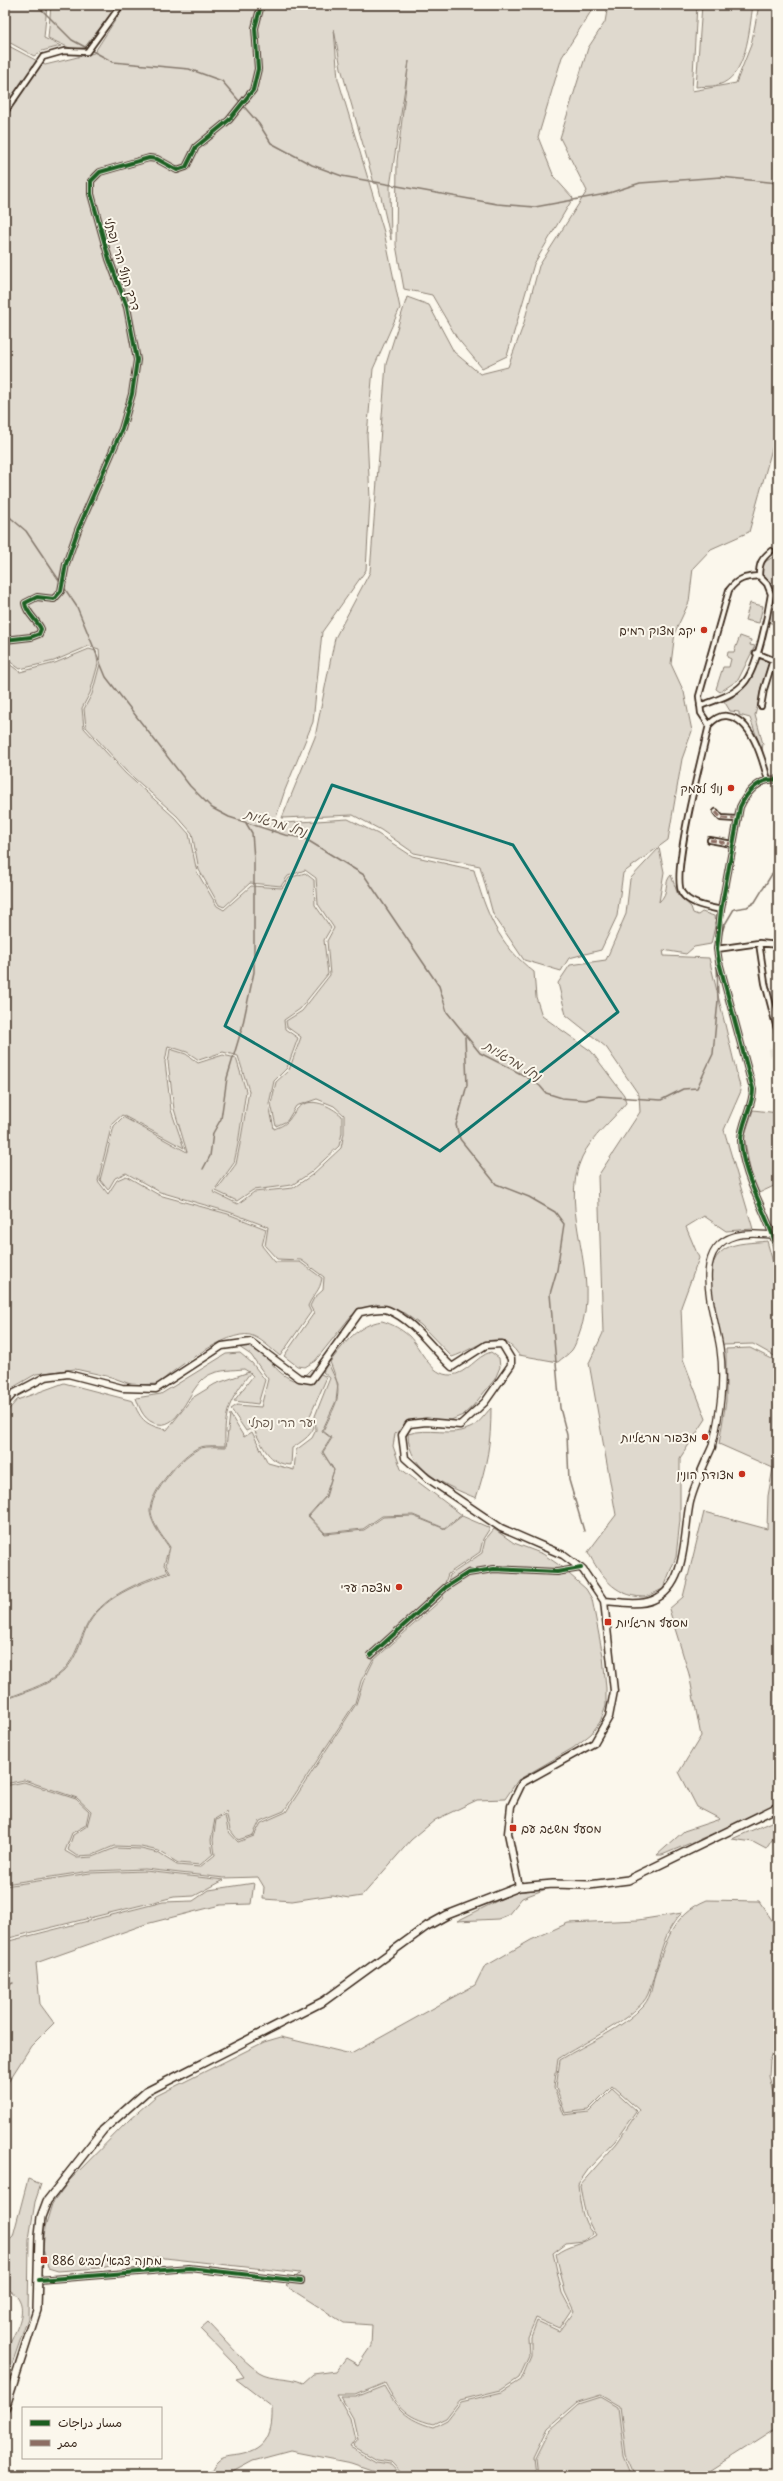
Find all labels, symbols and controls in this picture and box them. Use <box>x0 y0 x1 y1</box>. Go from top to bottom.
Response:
street label: דרך הנוף הרי נפתלי <box>100 215 146 313</box>
place label: יקב מצוק רמים <box>619 621 696 639</box>
marker: יקב מצוק רמים <box>699 625 709 635</box>
place label: נוף לעמק <box>680 779 723 797</box>
marker: נוף לעמק <box>726 783 736 793</box>
water label: נחל מרגליות <box>241 803 311 841</box>
water label: נחל מרגליות <box>480 1035 547 1085</box>
park label: יער הרי נפתלי <box>248 1413 316 1431</box>
place label: מצפור מרגליות <box>620 1428 697 1446</box>
marker: מצפור מרגליות <box>700 1432 710 1442</box>
place label: מצודת הונין <box>676 1465 734 1483</box>
marker: מצודת הונין <box>737 1469 747 1479</box>
place label: מצפה עדי <box>341 1578 391 1596</box>
marker: מצפה עדי <box>394 1582 404 1592</box>
place label: מסעף מרגליות <box>615 1613 688 1631</box>
marker: מסעף מרגליות <box>603 1617 613 1627</box>
place label: מסעף משגב עם <box>521 1819 602 1837</box>
marker: מסעף משגב עם <box>508 1823 518 1833</box>
place label: מחנה צבאי/כביש 886 <box>52 2251 162 2269</box>
marker: מחנה צבאי/כביש 886 <box>39 2255 49 2265</box>
legend <box>22 2407 162 2459</box>
text: مسار دراجات <box>58 2413 122 2431</box>
text: ممر <box>57 2433 77 2451</box>

